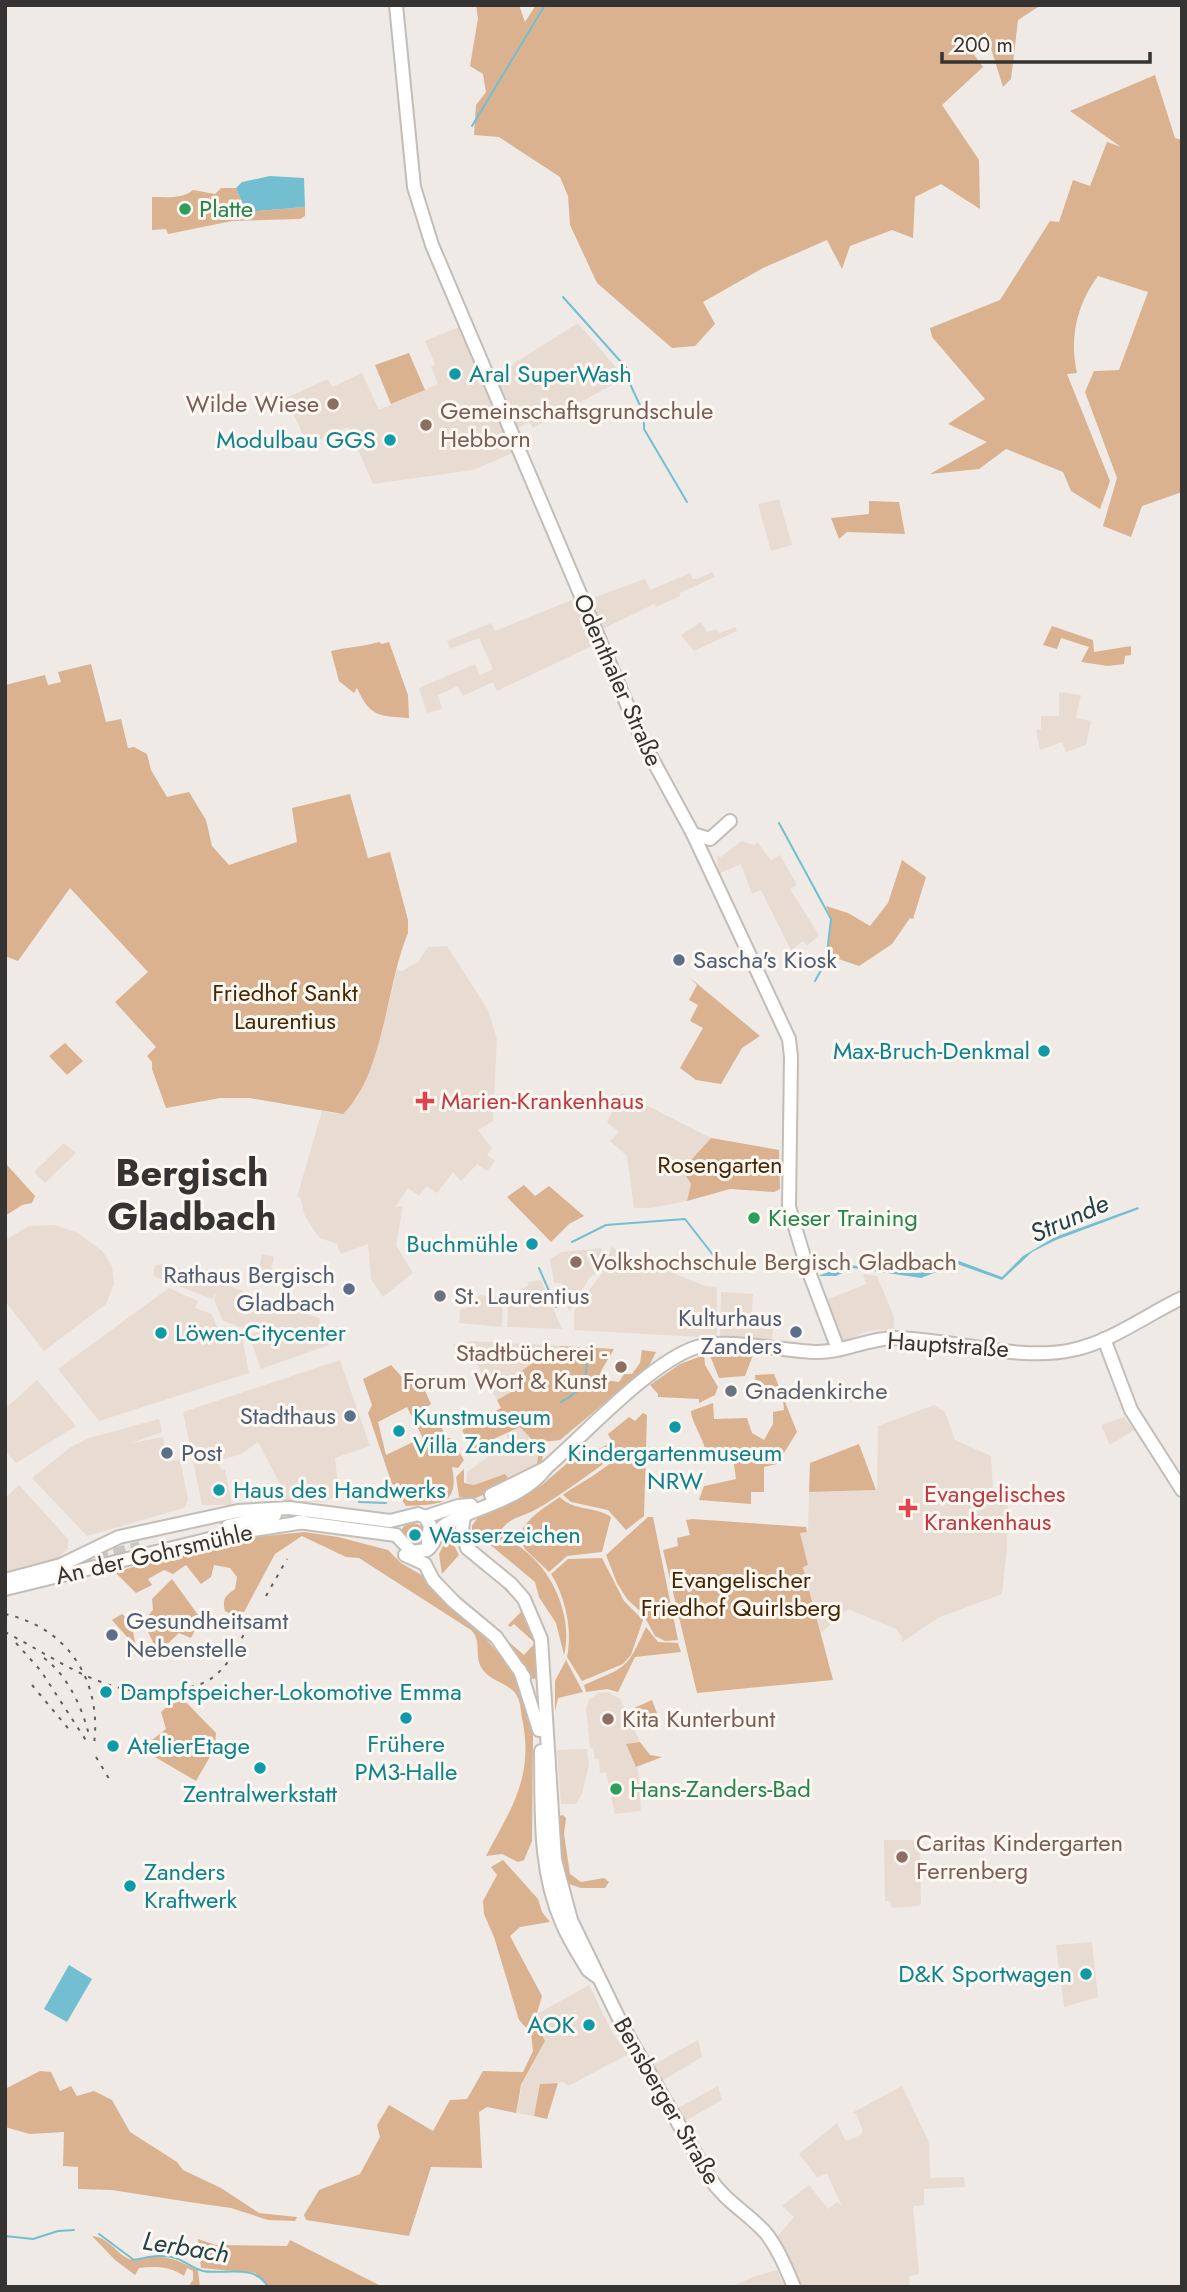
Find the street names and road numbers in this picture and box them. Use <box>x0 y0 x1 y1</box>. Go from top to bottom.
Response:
street label: Odenthaler Straße <box>565 588 672 772</box>
street label: Hauptstraße <box>886 1323 1010 1366</box>
street label: An der Gohrsmühle <box>52 1514 256 1593</box>
street label: Bensberger Straße <box>605 2011 730 2191</box>

